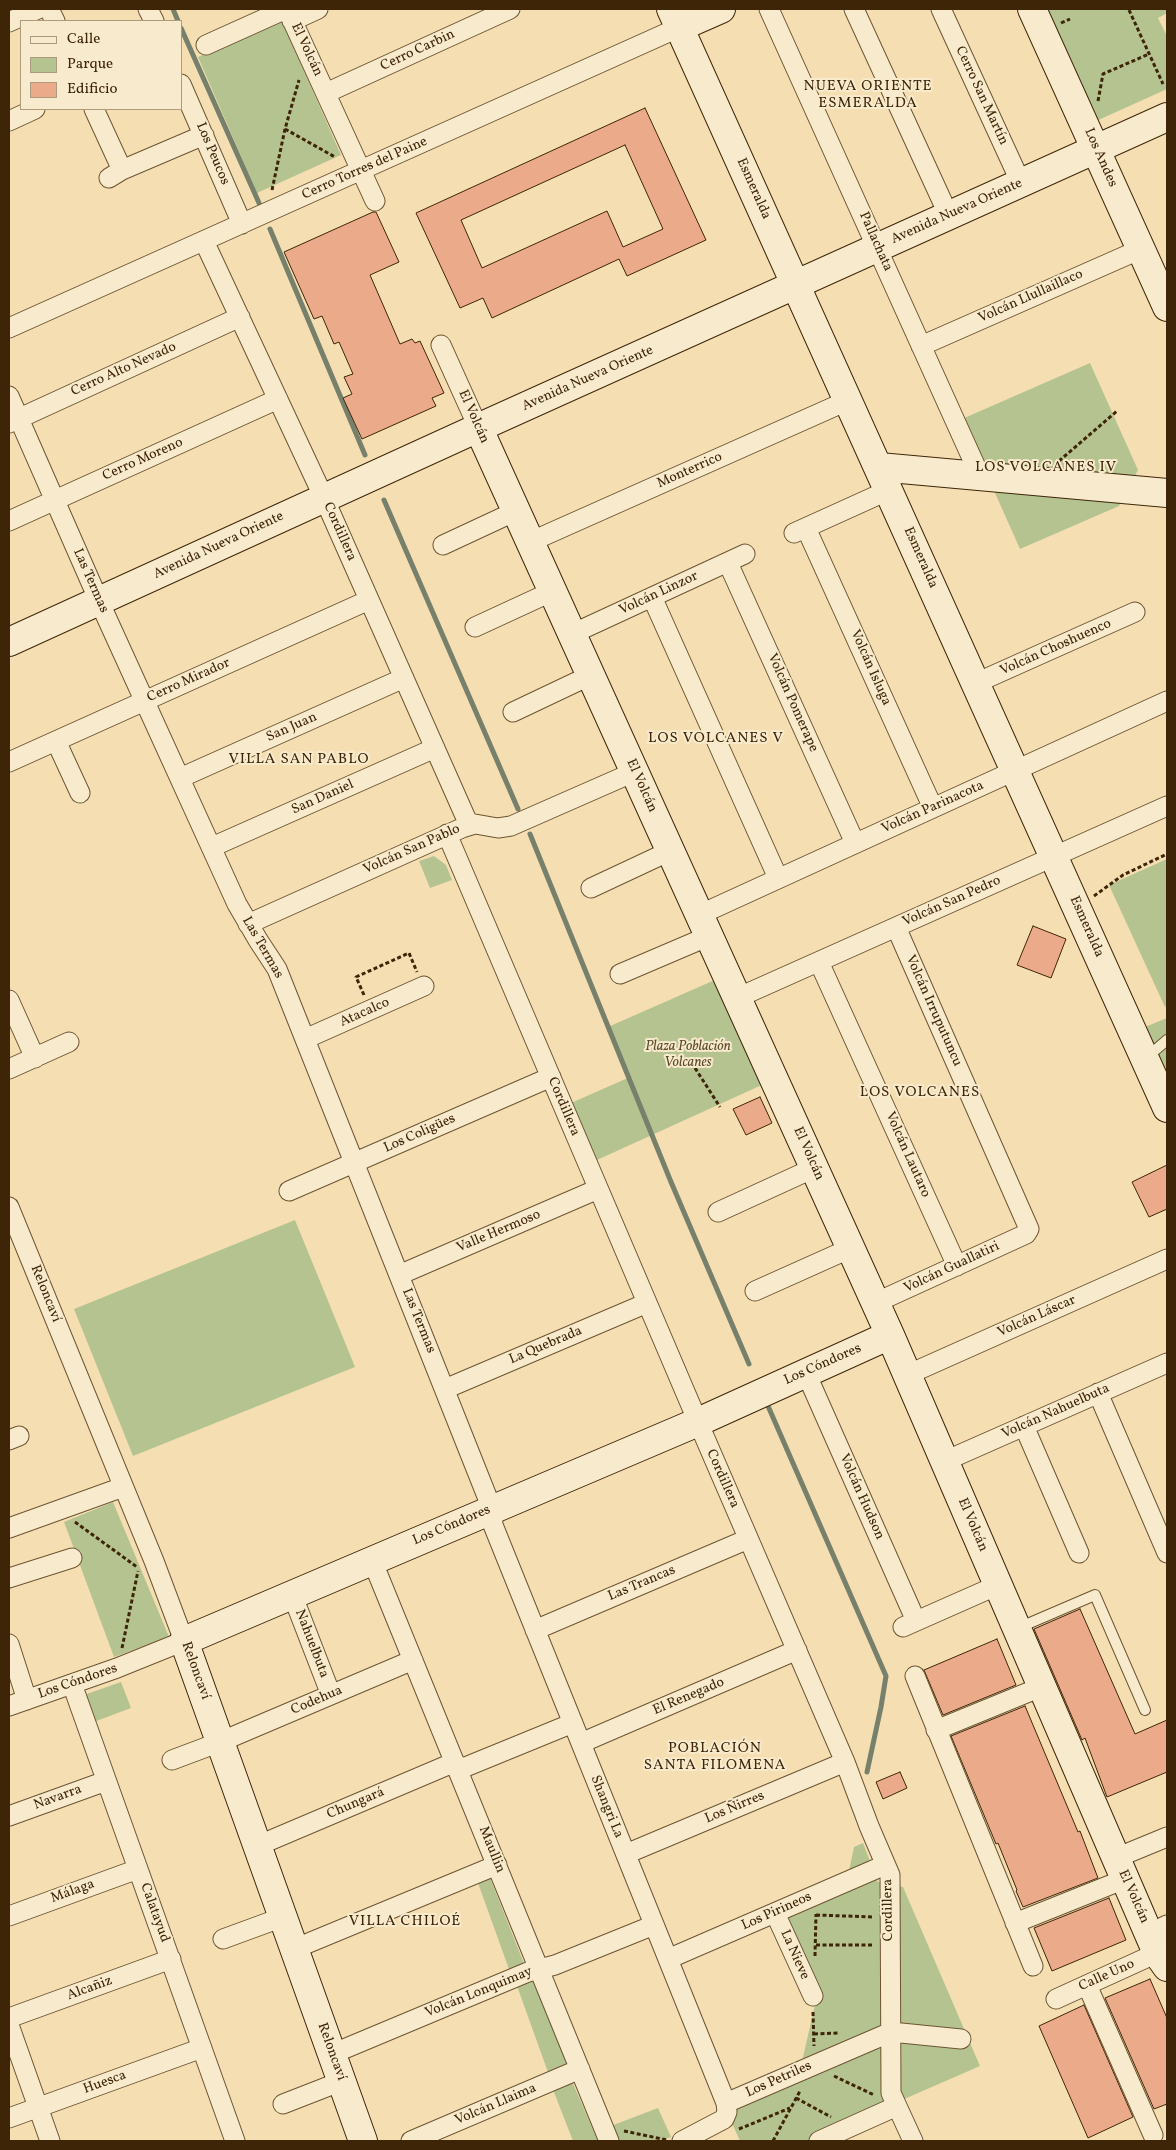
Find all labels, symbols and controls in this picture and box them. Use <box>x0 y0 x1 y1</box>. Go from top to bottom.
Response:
legend <box>20 20 182 110</box>
street label: El Volcán <box>286 21 326 79</box>
street label: Cerro Carbin <box>378 26 458 76</box>
text: Calle <box>67 29 100 50</box>
street label: Cerro San Martín <box>951 44 1011 148</box>
text: Parque <box>67 54 113 75</box>
district label: NUEVA ORIENTE ESMERALDA <box>802 78 934 113</box>
text: Edificio <box>67 79 118 100</box>
street label: Los Peucos <box>191 120 233 188</box>
street label: Los Andes <box>1080 126 1120 190</box>
street label: Cerro Torres del Paine <box>300 134 430 204</box>
street label: Esmeralda <box>732 156 774 222</box>
street label: Avenida Nueva Oriente <box>889 175 1025 249</box>
street label: Pallachata <box>854 210 896 274</box>
street label: Volcán Llullaillaco <box>976 266 1086 328</box>
street label: Cerro Alto Nevado <box>69 339 179 401</box>
street label: Avenida Nueva Oriente <box>520 342 656 416</box>
street label: El Volcán <box>454 388 492 446</box>
street label: Cerro Moreno <box>100 435 186 485</box>
street label: Monterrico <box>655 449 725 493</box>
district label: LOS VOLCANES IV <box>973 459 1119 477</box>
street label: Cordillera <box>319 500 359 564</box>
street label: Avenida Nueva Oriente <box>151 508 287 584</box>
street label: Esmeralda <box>899 525 941 591</box>
street label: Las Termas <box>68 546 112 616</box>
street label: Volcán Linzor <box>617 568 701 620</box>
street label: Volcán Choshuenco <box>998 616 1114 680</box>
street label: Volcán Isluga <box>846 627 894 709</box>
street label: Volcán Pomerape <box>763 651 821 755</box>
street label: Cerro Mirador <box>145 655 233 707</box>
street label: San Juan <box>264 709 320 747</box>
district label: LOS VOLCANES V <box>646 730 786 748</box>
district label: VILLA SAN PABLO <box>227 751 371 769</box>
street label: El Volcán <box>622 757 660 815</box>
street label: San Daniel <box>289 777 357 819</box>
street label: Volcán Parinacota <box>879 778 987 838</box>
street label: Volcán San Pablo <box>361 821 463 879</box>
street label: Volcán San Pedro <box>900 873 1004 931</box>
street label: Esmeralda <box>1065 894 1107 960</box>
street label: Las Termas <box>238 914 286 982</box>
street label: Volcán Irruputuncu <box>901 953 965 1069</box>
street label: Atacalco <box>338 995 392 1031</box>
park label: Plaza Población Volcanes <box>645 1039 731 1072</box>
street label: Cordillera <box>543 1075 583 1139</box>
district label: LOS VOLCANES <box>858 1084 982 1102</box>
street label: Volcán Lautaro <box>881 1110 933 1200</box>
street label: Los Coligües <box>382 1111 458 1157</box>
street label: El Volcán <box>789 1125 827 1183</box>
street label: Valle Hermoso <box>455 1207 543 1257</box>
street label: Volcán Guallatiri <box>902 1238 1002 1298</box>
street label: Reloncaví <box>26 1263 64 1325</box>
street label: Las Termas <box>397 1286 439 1356</box>
street label: Volcán Láscar <box>995 1292 1079 1342</box>
street label: La Quebrada <box>507 1323 585 1369</box>
street label: Los Cóndores <box>782 1340 864 1390</box>
street label: Volcán Nahuelbuta <box>1000 1381 1112 1443</box>
street label: Cordillera <box>702 1447 742 1511</box>
street label: Volcán Hudson <box>835 1451 887 1543</box>
street label: El Volcán <box>953 1496 991 1554</box>
street label: Los Cóndores <box>411 1502 493 1550</box>
street label: Las Trancas <box>606 1562 678 1606</box>
street label: Nahuelbuta <box>290 1607 332 1681</box>
street label: Reloncaví <box>177 1640 213 1702</box>
street label: Los Cóndores <box>36 1661 120 1703</box>
street label: El Renegado <box>651 1674 727 1720</box>
street label: Codehua <box>289 1683 345 1719</box>
district label: POBLACIÓN SANTA FILOMENA <box>642 1740 788 1775</box>
street label: Shangri La <box>586 1773 626 1841</box>
street label: Navarra <box>32 1782 84 1814</box>
street label: Chungará <box>325 1784 387 1824</box>
street label: Los Ñirres <box>703 1788 767 1828</box>
street label: Maullin <box>474 1824 508 1876</box>
street label: El Volcán <box>1114 1868 1152 1926</box>
street label: Málaga <box>49 1876 97 1908</box>
street label: Cordillera <box>880 1879 898 1941</box>
street label: Calatayud <box>136 1881 172 1945</box>
street label: Los Pirineos <box>739 1889 815 1935</box>
district label: VILLA CHILOÉ <box>347 1913 463 1931</box>
street label: La Nieve <box>776 1928 812 1982</box>
street label: Calle Uno <box>1077 1956 1137 1996</box>
street label: Volcán Lonquimay <box>423 1964 535 2022</box>
street label: Alcañiz <box>65 1973 115 2005</box>
street label: Reloncaví <box>313 2021 349 2083</box>
street label: Los Petriles <box>743 2058 815 2102</box>
street label: Huesca <box>81 2068 129 2098</box>
street label: Volcán Llaima <box>453 2080 539 2130</box>

